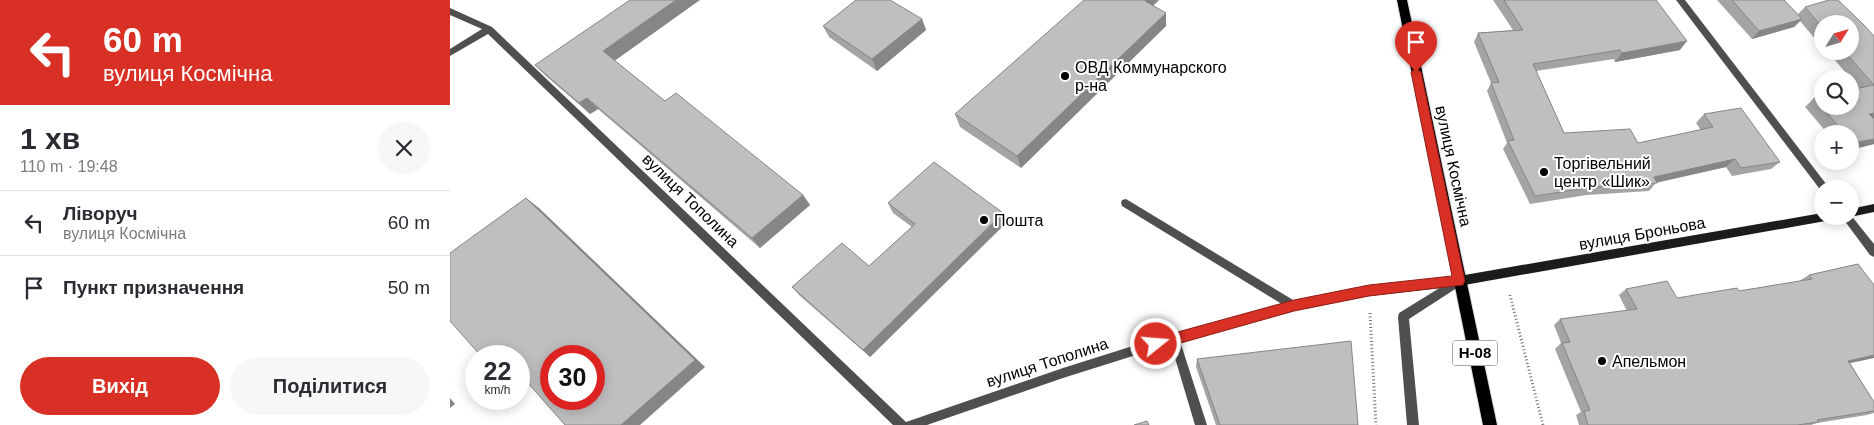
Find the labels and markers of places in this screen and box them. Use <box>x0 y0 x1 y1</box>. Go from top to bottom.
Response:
pin <box>1395 21 1437 72</box>
place label: ОВД Коммунарского р-на <box>1075 59 1227 94</box>
marker: ОВД Коммунарского р-на <box>1059 70 1071 82</box>
place label: Торгівельний центр «Шик» <box>1554 155 1651 190</box>
marker: Торгівельний центр «Шик» <box>1538 166 1550 178</box>
place label: Пошта <box>994 212 1043 229</box>
marker: Пошта <box>978 214 990 226</box>
place label: Апельмон <box>1612 353 1686 370</box>
marker: Апельмон <box>1596 355 1608 367</box>

